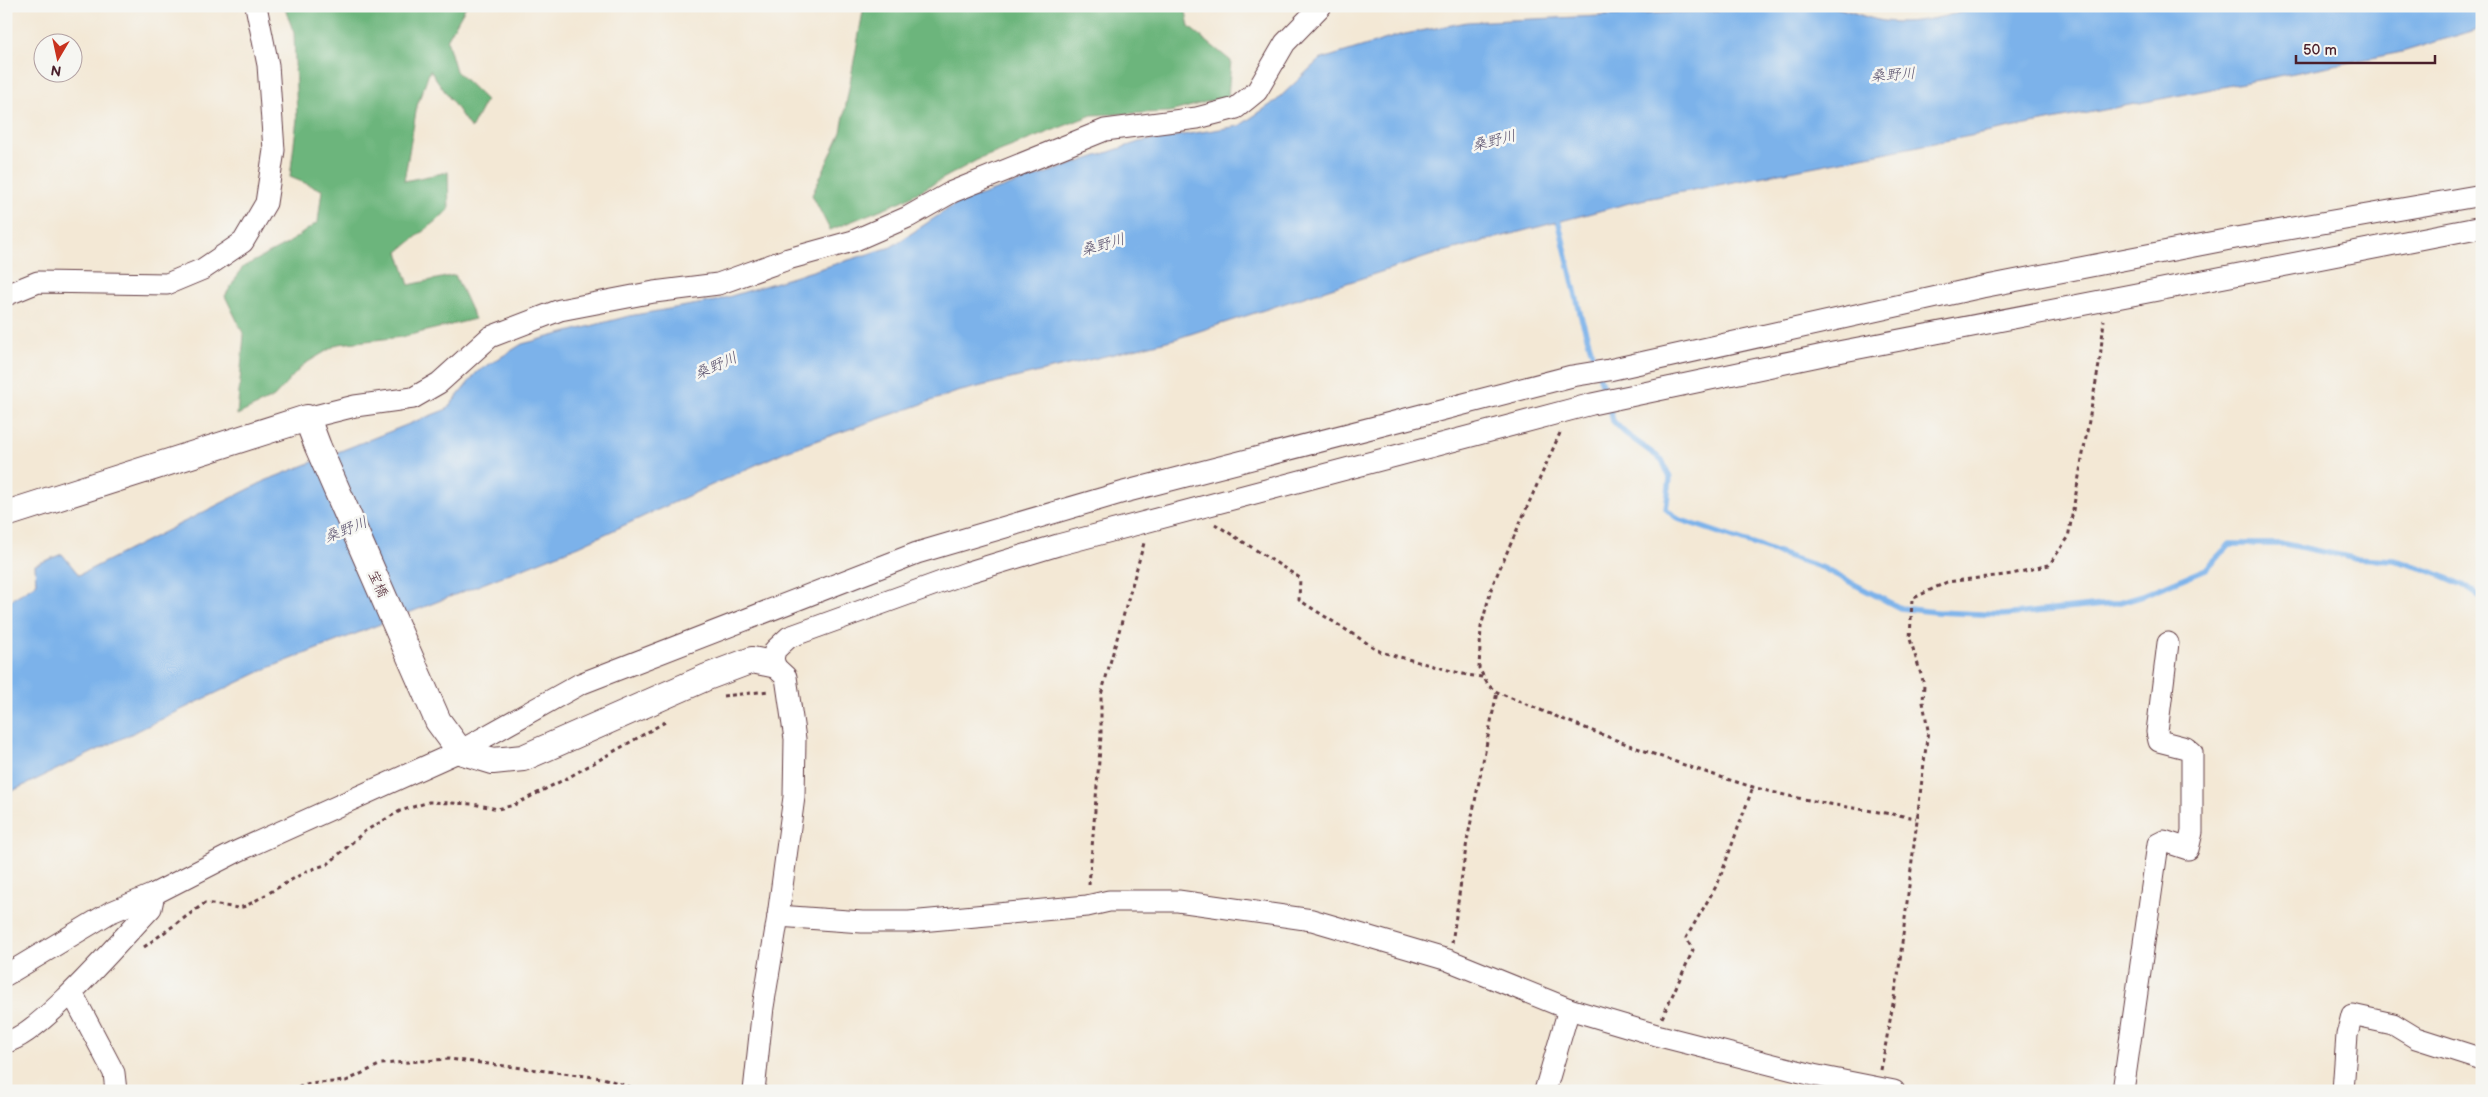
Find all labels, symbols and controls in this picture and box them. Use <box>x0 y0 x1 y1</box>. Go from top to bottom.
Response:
north arrow <box>32 32 82 82</box>
scale bar <box>2296 32 2434 64</box>
text: 50 m <box>2303 41 2337 60</box>
text: N <box>50 61 63 80</box>
water label: 桑野川 <box>1870 64 1916 86</box>
water label: 桑野川 <box>1470 126 1518 156</box>
water label: 桑野川 <box>1079 230 1127 260</box>
water label: 桑野川 <box>692 348 740 384</box>
water label: 桑野川 <box>322 513 370 547</box>
street label: 宝橋 <box>365 568 391 600</box>

